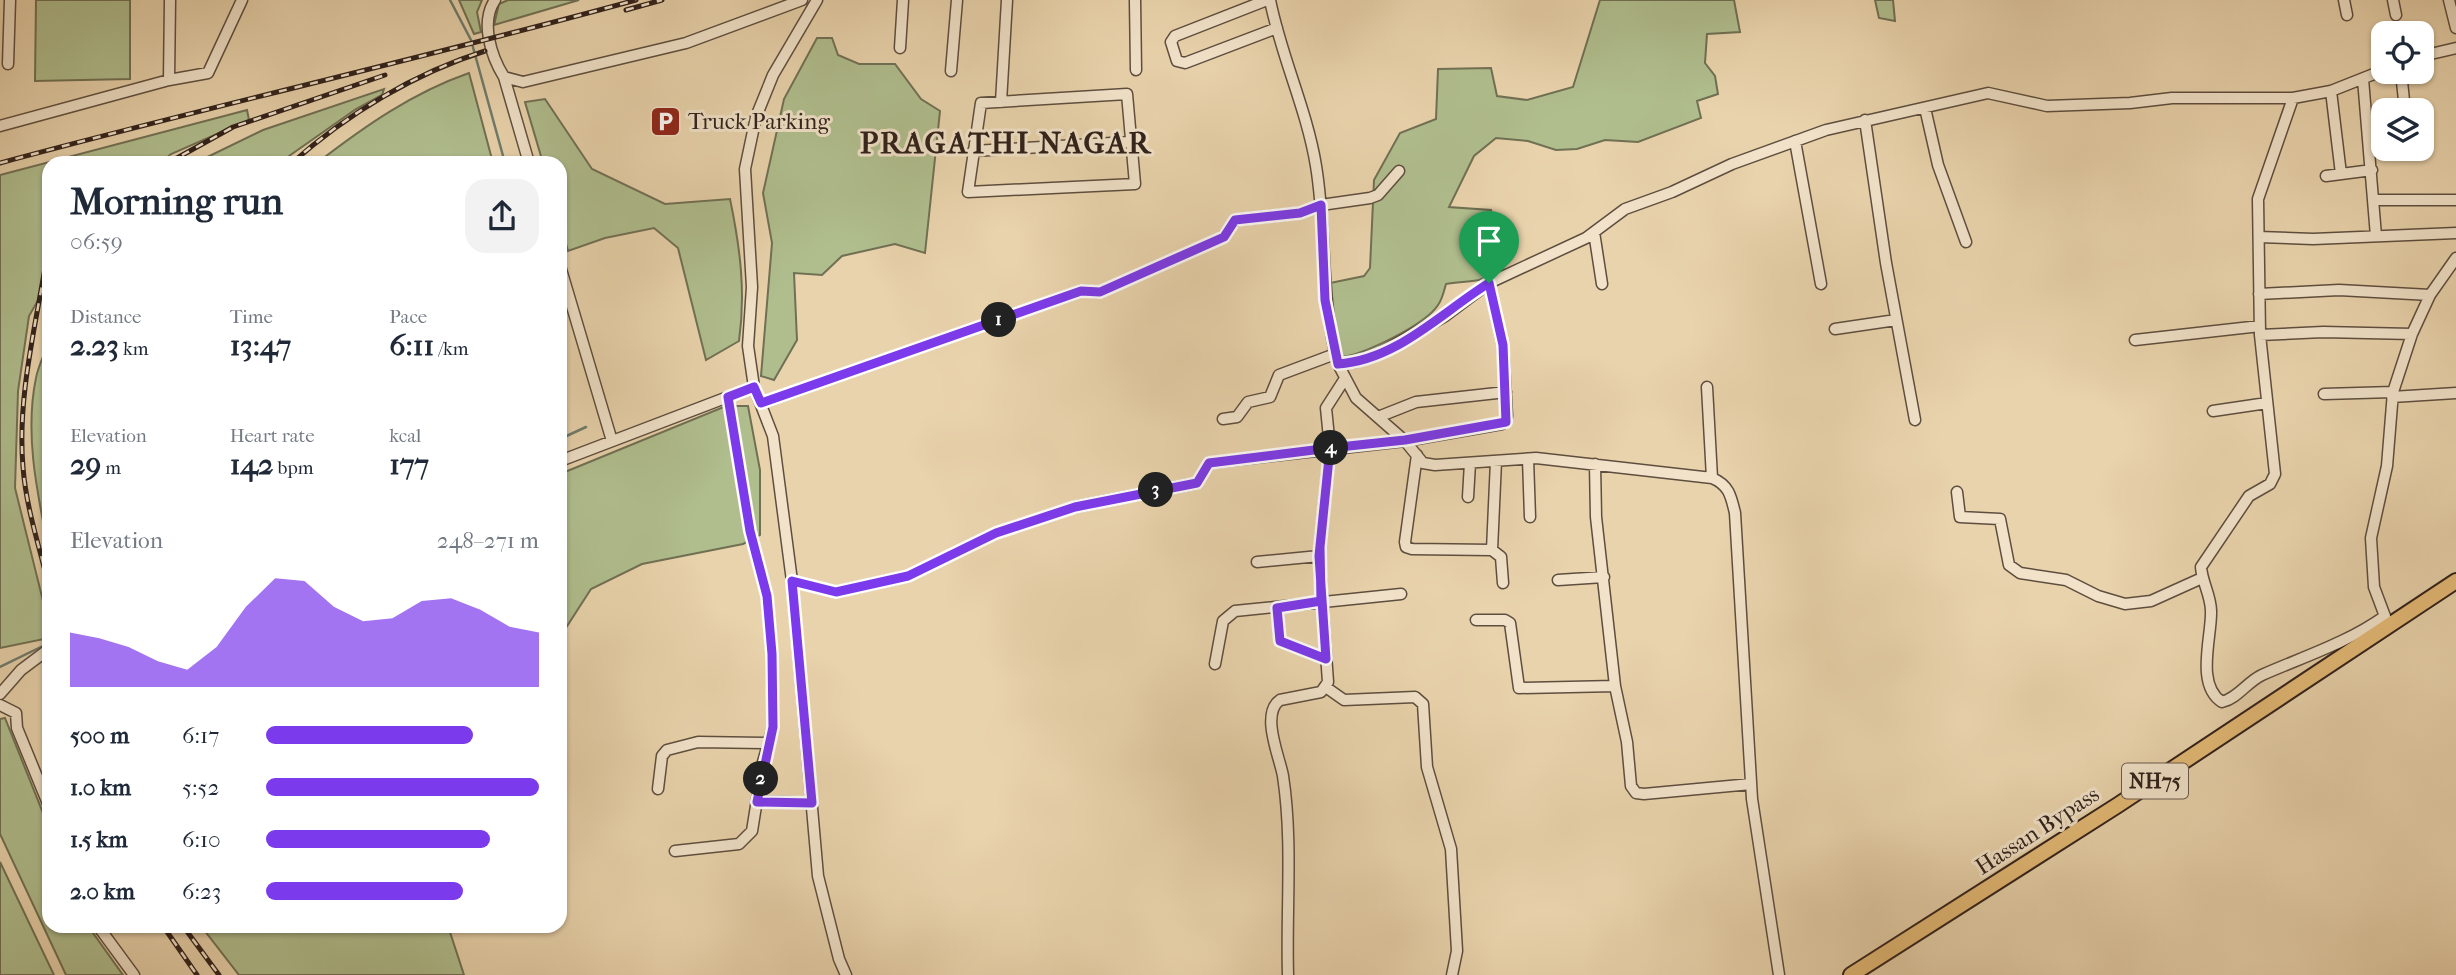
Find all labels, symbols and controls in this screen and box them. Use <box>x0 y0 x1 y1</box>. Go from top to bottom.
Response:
map controls <box>2371 21 2434 161</box>
button: locate <box>2371 21 2434 84</box>
button: layers <box>2371 98 2434 161</box>
parking icon: Truck Parking <box>648 104 682 138</box>
place label: Truck Parking <box>688 108 830 135</box>
district label: PRAGATHI NAGAR <box>860 126 1152 161</box>
text: Morning run <box>70 179 283 224</box>
button: share <box>465 179 539 253</box>
pin <box>1459 211 1519 283</box>
icon: arrive <box>1470 222 1508 260</box>
text: 06:59 <box>70 228 123 255</box>
pin: 1 <box>982 302 1016 338</box>
text: Distance <box>70 306 141 328</box>
text: Time <box>230 306 273 328</box>
text: Pace <box>389 306 427 328</box>
text: 1 <box>995 308 1002 330</box>
text: 2.23 <box>70 328 119 363</box>
text: 13:47 <box>230 328 291 363</box>
text: 6:11 <box>389 328 434 363</box>
text: km <box>119 338 149 360</box>
text: /km <box>434 338 469 360</box>
text: Elevation <box>70 425 147 447</box>
text: Heart rate <box>230 425 315 447</box>
text: kcal <box>389 425 421 447</box>
pin: 4 <box>1314 430 1348 466</box>
text: 4 <box>1325 436 1336 458</box>
text: 29 <box>70 447 101 482</box>
text: 142 <box>230 447 274 482</box>
text: 177 <box>389 447 429 482</box>
text: m <box>101 457 121 479</box>
text: bpm <box>274 457 314 479</box>
pin: 3 <box>1138 472 1174 508</box>
text: 3 <box>1152 478 1159 500</box>
text: Elevation <box>70 527 163 554</box>
text: 248–271 m <box>437 527 539 554</box>
text: 500 m <box>70 722 129 749</box>
text: 6:17 <box>182 722 219 749</box>
pin: 2 <box>744 762 778 796</box>
road number: NH75 <box>2122 764 2188 798</box>
text: 2 <box>756 767 765 789</box>
text: 1.0 km <box>70 774 131 801</box>
text: 5:52 <box>182 774 219 801</box>
street label: Hassan Bypass <box>1970 780 2104 880</box>
text: 1.5 km <box>70 826 128 853</box>
text: 6:10 <box>182 826 221 853</box>
text: 2.0 km <box>70 878 135 905</box>
text: 6:23 <box>182 878 221 905</box>

